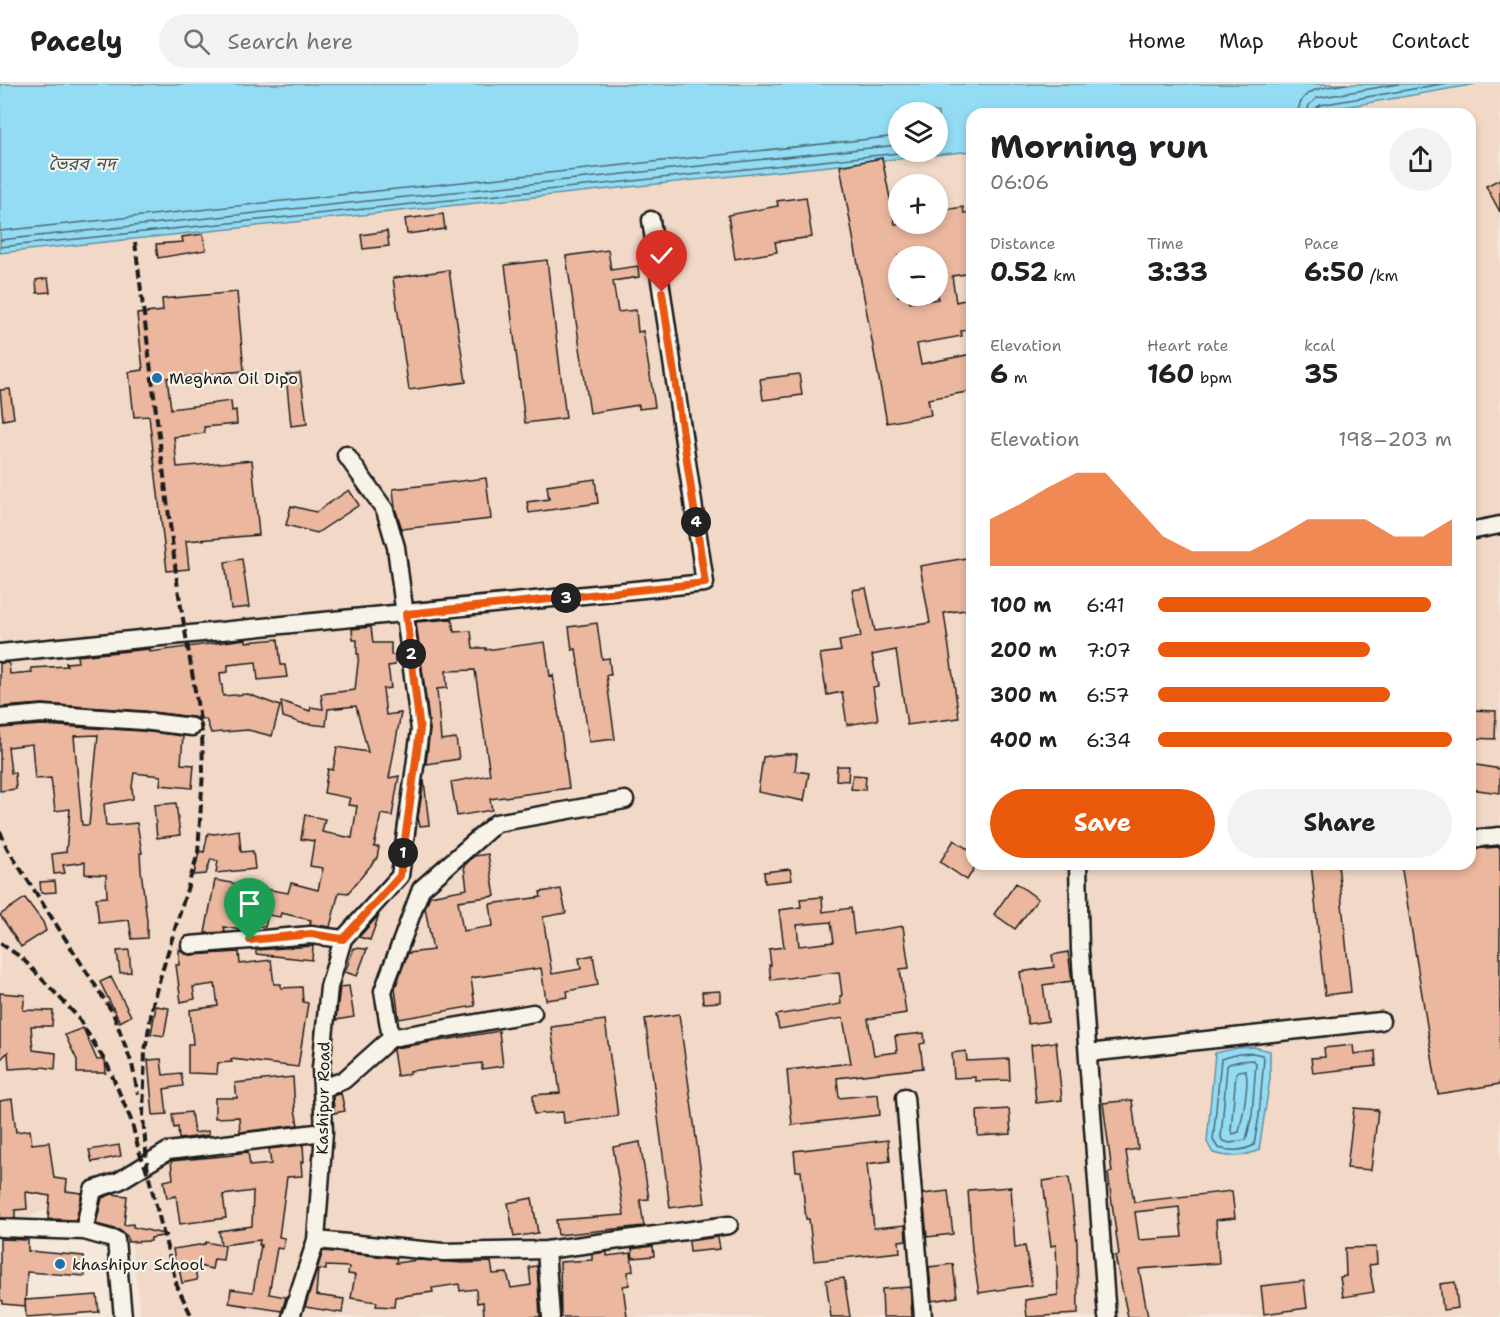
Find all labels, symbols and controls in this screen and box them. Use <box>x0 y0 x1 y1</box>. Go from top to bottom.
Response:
search box <box>159 14 579 68</box>
text: Pacely <box>30 22 123 60</box>
icon: search <box>180 25 213 58</box>
text: Search here <box>228 27 353 56</box>
text: Home <box>1128 27 1186 55</box>
text: Map <box>1219 27 1264 55</box>
text: About <box>1297 27 1358 55</box>
text: Contact <box>1391 27 1470 55</box>
map controls <box>888 102 948 306</box>
button: layers <box>888 102 948 162</box>
text: Morning run <box>990 124 1208 169</box>
button: share <box>1389 128 1452 191</box>
water label: ভৈরব নদ <box>48 152 119 176</box>
text: 06:06 <box>990 169 1049 195</box>
button: + <box>888 174 948 234</box>
pin <box>636 230 687 292</box>
text: Distance <box>990 233 1056 254</box>
text: Time <box>1147 233 1184 254</box>
text: Pace <box>1304 233 1339 254</box>
icon: check <box>645 239 678 272</box>
button: − <box>888 246 948 306</box>
text: 0.52 <box>990 254 1048 289</box>
text: 3:33 <box>1147 254 1208 289</box>
text: 6:50 <box>1304 254 1364 289</box>
text: km <box>1048 265 1076 286</box>
text: /km <box>1364 265 1398 286</box>
text: Elevation <box>990 335 1062 356</box>
text: Heart rate <box>1147 335 1229 356</box>
text: kcal <box>1304 335 1335 356</box>
text: 6 <box>990 356 1008 391</box>
text: 160 <box>1147 356 1194 391</box>
text: 35 <box>1304 356 1338 391</box>
text: m <box>1008 367 1027 388</box>
text: bpm <box>1194 367 1232 388</box>
place label: Meghna Oil Dipo <box>169 368 298 389</box>
marker: Meghna Oil Dipo <box>150 371 164 385</box>
text: Elevation <box>990 426 1080 452</box>
text: 198–203 m <box>1338 426 1452 452</box>
pin: 4 <box>681 507 711 537</box>
text: 4 <box>690 511 702 532</box>
pin: 3 <box>551 583 581 613</box>
text: 3 <box>560 587 572 608</box>
text: 100 m <box>990 592 1052 618</box>
text: 6:41 <box>1086 592 1125 618</box>
text: 200 m <box>990 637 1057 663</box>
text: 7:07 <box>1086 637 1131 663</box>
pin: 2 <box>396 639 426 669</box>
text: 2 <box>405 643 417 664</box>
text: 300 m <box>990 682 1057 708</box>
text: 6:57 <box>1086 682 1130 708</box>
text: 400 m <box>990 727 1057 753</box>
text: 6:34 <box>1086 727 1131 753</box>
button: Save <box>990 789 1215 858</box>
button: Share <box>1227 789 1452 858</box>
pin: 1 <box>388 838 418 868</box>
text: 1 <box>399 842 407 863</box>
pin <box>224 878 275 940</box>
icon: arrive <box>233 887 266 920</box>
street label: Kashipur Road <box>312 1041 334 1155</box>
place label: khashipur School <box>72 1254 204 1275</box>
marker: khashipur School <box>53 1257 67 1271</box>

